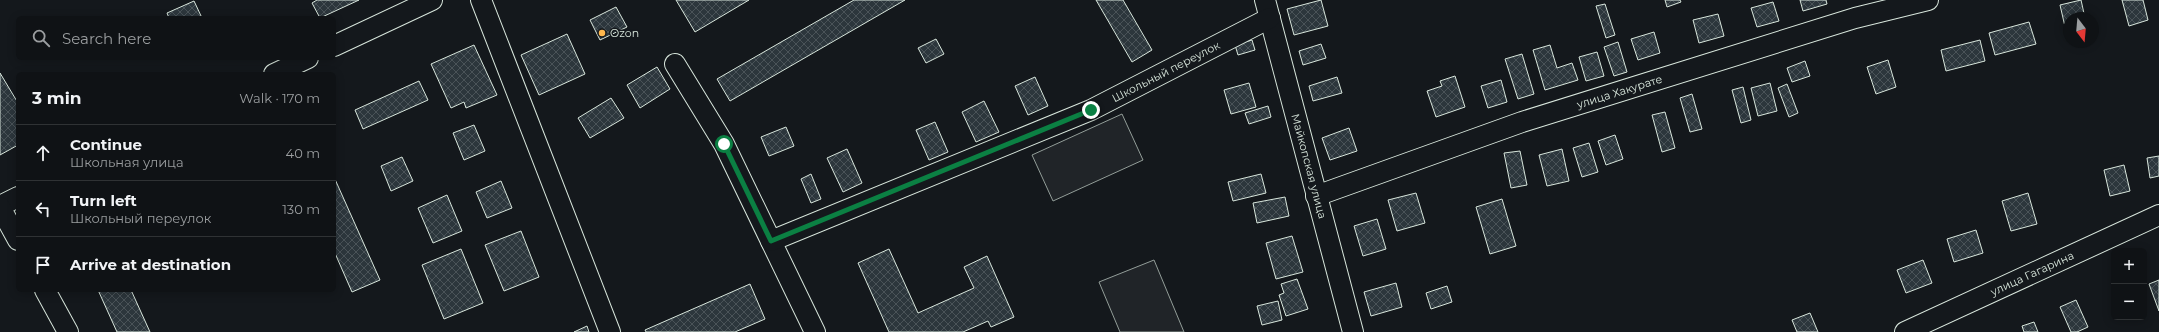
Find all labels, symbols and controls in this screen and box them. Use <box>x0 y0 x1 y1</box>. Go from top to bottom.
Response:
north arrow <box>2063 12 2099 48</box>
search box <box>16 16 336 60</box>
place label: Ozon <box>610 26 639 40</box>
icon: search <box>30 27 52 49</box>
marker: Ozon <box>597 28 607 38</box>
text: Search here <box>62 29 151 48</box>
street label: Школьный переулок <box>1109 38 1223 105</box>
street label: улица Хакурате <box>1574 72 1664 112</box>
text: 3 min <box>32 88 82 108</box>
text: Walk · 170 m <box>239 90 320 106</box>
route end <box>1082 101 1100 119</box>
street label: Майкопская улица <box>1288 112 1330 220</box>
text: Continue <box>70 135 142 154</box>
route start <box>715 135 733 153</box>
icon: ahead <box>32 142 54 164</box>
text: 40 m <box>286 145 320 161</box>
text: Школьная улица <box>70 154 184 170</box>
text: Turn left <box>70 191 137 210</box>
icon: left <box>32 198 54 220</box>
text: 130 m <box>282 201 320 217</box>
text: Школьный переулок <box>70 210 211 226</box>
street label: улица Гагарина <box>1987 248 2076 299</box>
map controls <box>2111 248 2147 320</box>
button: + <box>2111 248 2147 284</box>
icon: arrive <box>32 254 54 276</box>
text: Arrive at destination <box>70 255 231 274</box>
button: − <box>2111 284 2147 320</box>

